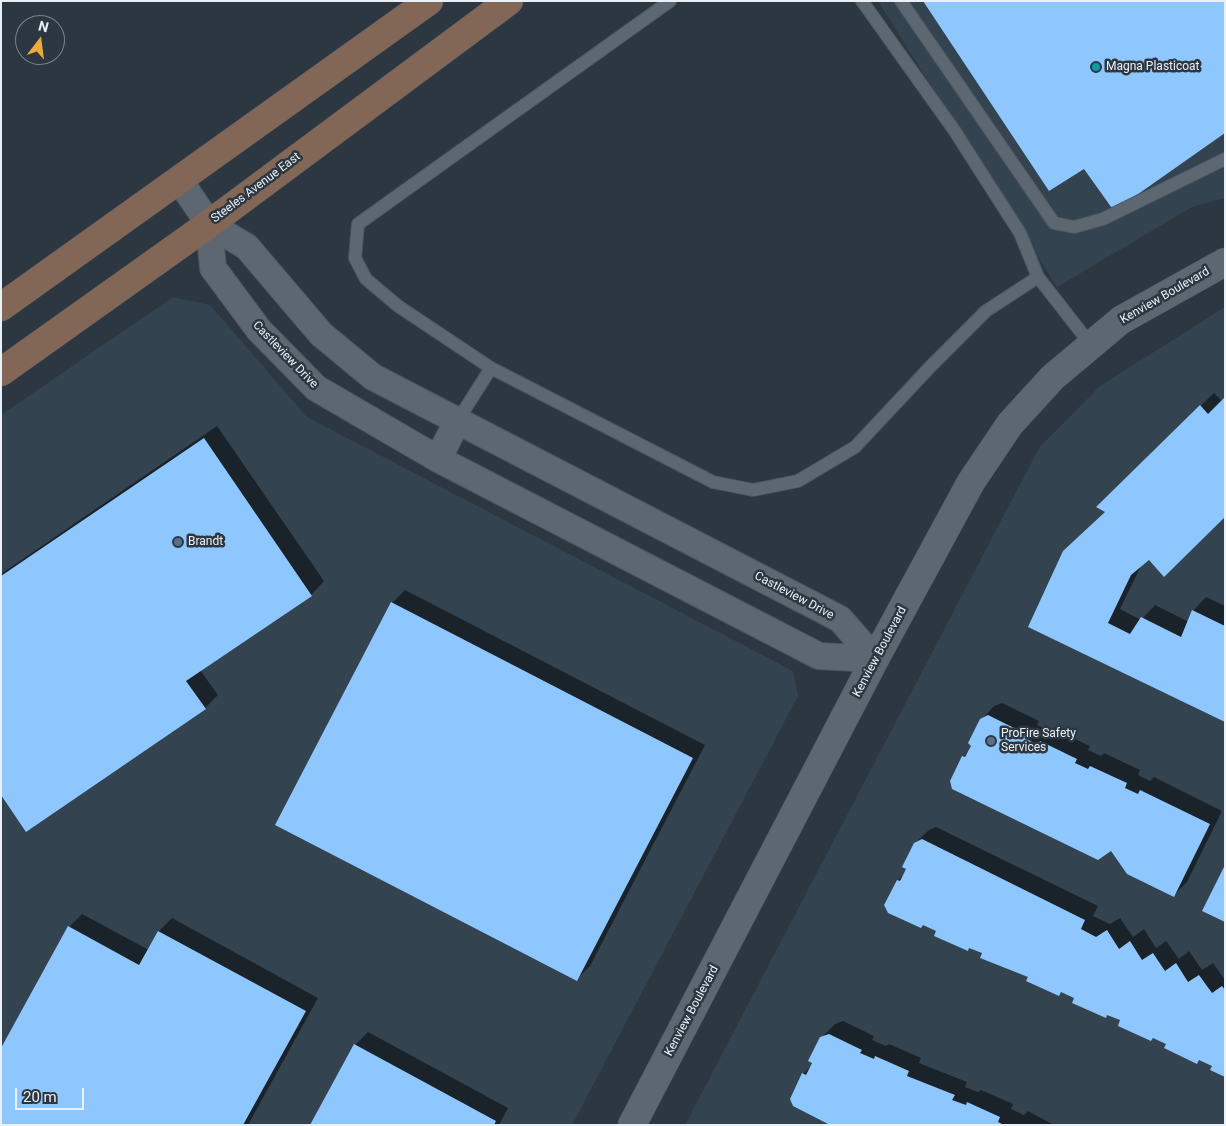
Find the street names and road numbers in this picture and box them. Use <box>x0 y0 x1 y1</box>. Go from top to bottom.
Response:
street label: Steeles Avenue East <box>209 150 303 226</box>
street label: Kenview Boulevard <box>1118 265 1212 327</box>
street label: Castleview Drive <box>249 318 321 392</box>
street label: Castleview Drive <box>752 569 836 623</box>
street label: Kenview Boulevard <box>850 604 910 700</box>
street label: Kenview Boulevard <box>662 963 722 1059</box>

